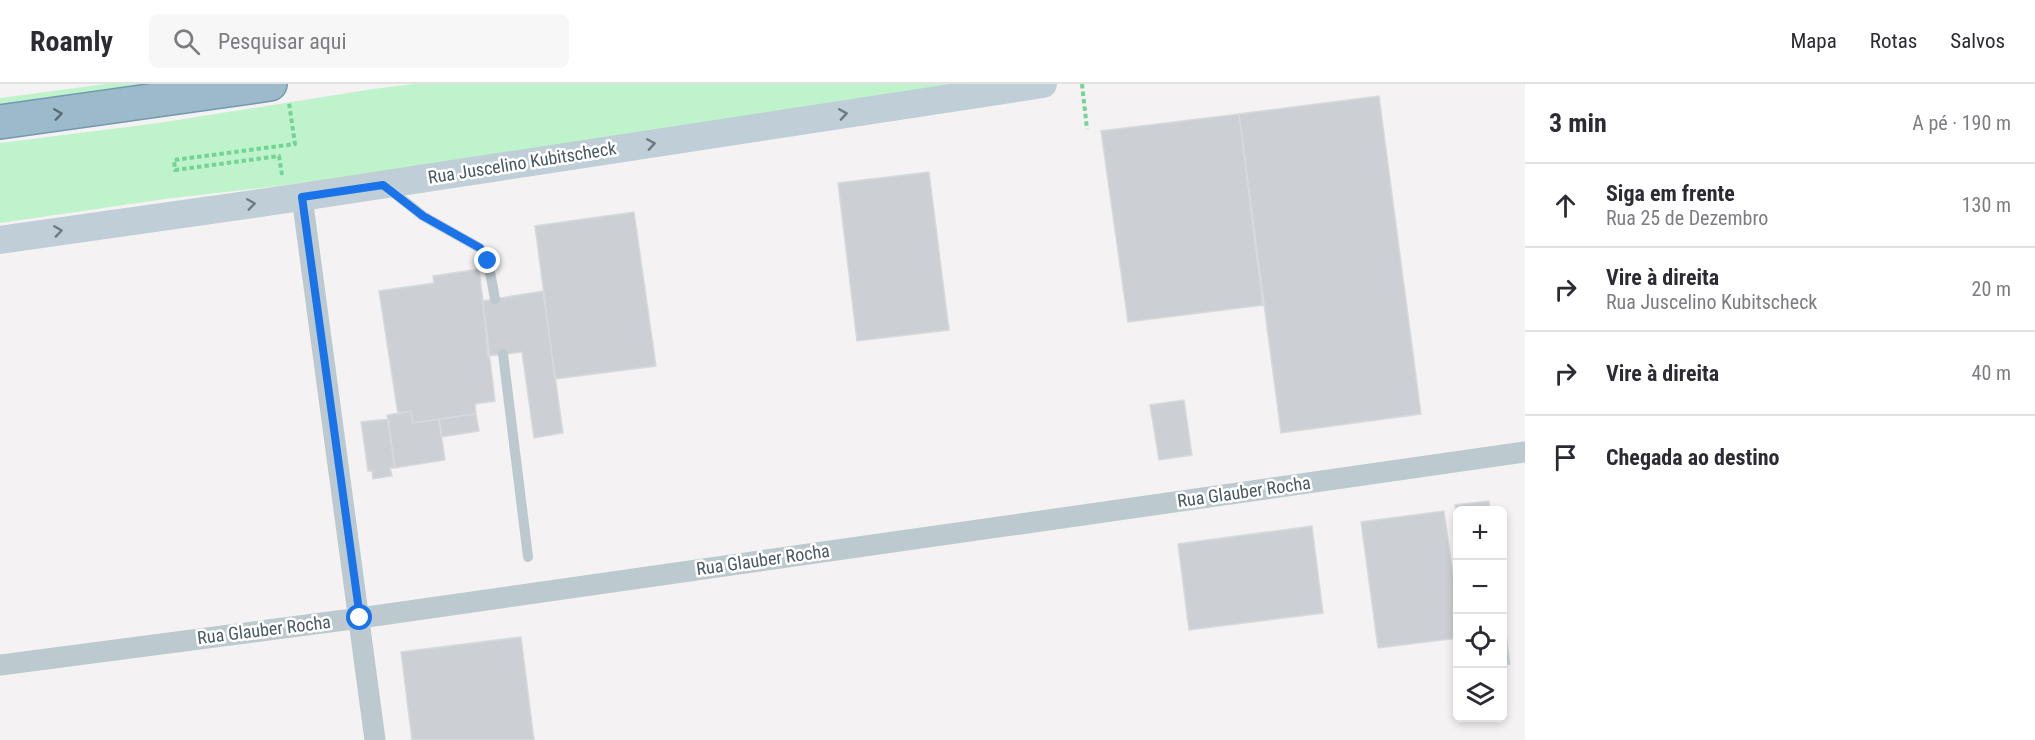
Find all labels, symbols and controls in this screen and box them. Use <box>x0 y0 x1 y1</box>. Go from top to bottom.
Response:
search box <box>149 14 569 68</box>
text: Roamly <box>30 25 113 58</box>
icon: search <box>170 25 203 58</box>
text: Pesquisar aqui <box>218 29 347 54</box>
text: Mapa <box>1790 29 1837 53</box>
text: Rotas <box>1870 29 1917 53</box>
text: Salvos <box>1950 29 2005 53</box>
one-way arrow <box>53 108 63 120</box>
text: 3 min <box>1549 108 1607 138</box>
one-way arrow <box>839 109 848 121</box>
text: A pé · 190 m <box>1912 111 2011 135</box>
street label: Rua Juscelino Kubitscheck <box>426 137 618 188</box>
one-way arrow <box>646 138 655 150</box>
text: Siga em frente <box>1606 181 1735 206</box>
icon: ahead <box>1549 189 1582 222</box>
text: 130 m <box>1962 193 2011 217</box>
one-way arrow <box>246 199 256 211</box>
text: Rua 25 de Dezembro <box>1606 206 1768 230</box>
one-way arrow <box>53 226 63 238</box>
route end <box>474 247 500 273</box>
text: Vire à direita <box>1606 265 1719 290</box>
icon: right <box>1549 273 1582 306</box>
text: 20 m <box>1972 277 2011 301</box>
text: Rua Juscelino Kubitscheck <box>1606 290 1817 314</box>
icon: right <box>1549 357 1582 390</box>
text: Vire à direita <box>1606 361 1719 386</box>
text: 40 m <box>1972 361 2011 385</box>
icon: arrive <box>1549 441 1582 474</box>
text: Chegada ao destino <box>1606 445 1780 470</box>
street label: Rua Glauber Rocha <box>1176 472 1312 511</box>
map controls <box>1453 506 1507 722</box>
button: + <box>1453 506 1507 560</box>
street label: Rua Glauber Rocha <box>695 540 831 579</box>
button: − <box>1453 560 1507 614</box>
route start <box>346 604 372 630</box>
street label: Rua Glauber Rocha <box>196 611 332 648</box>
button: locate <box>1453 614 1507 668</box>
button: layers <box>1453 668 1507 722</box>

